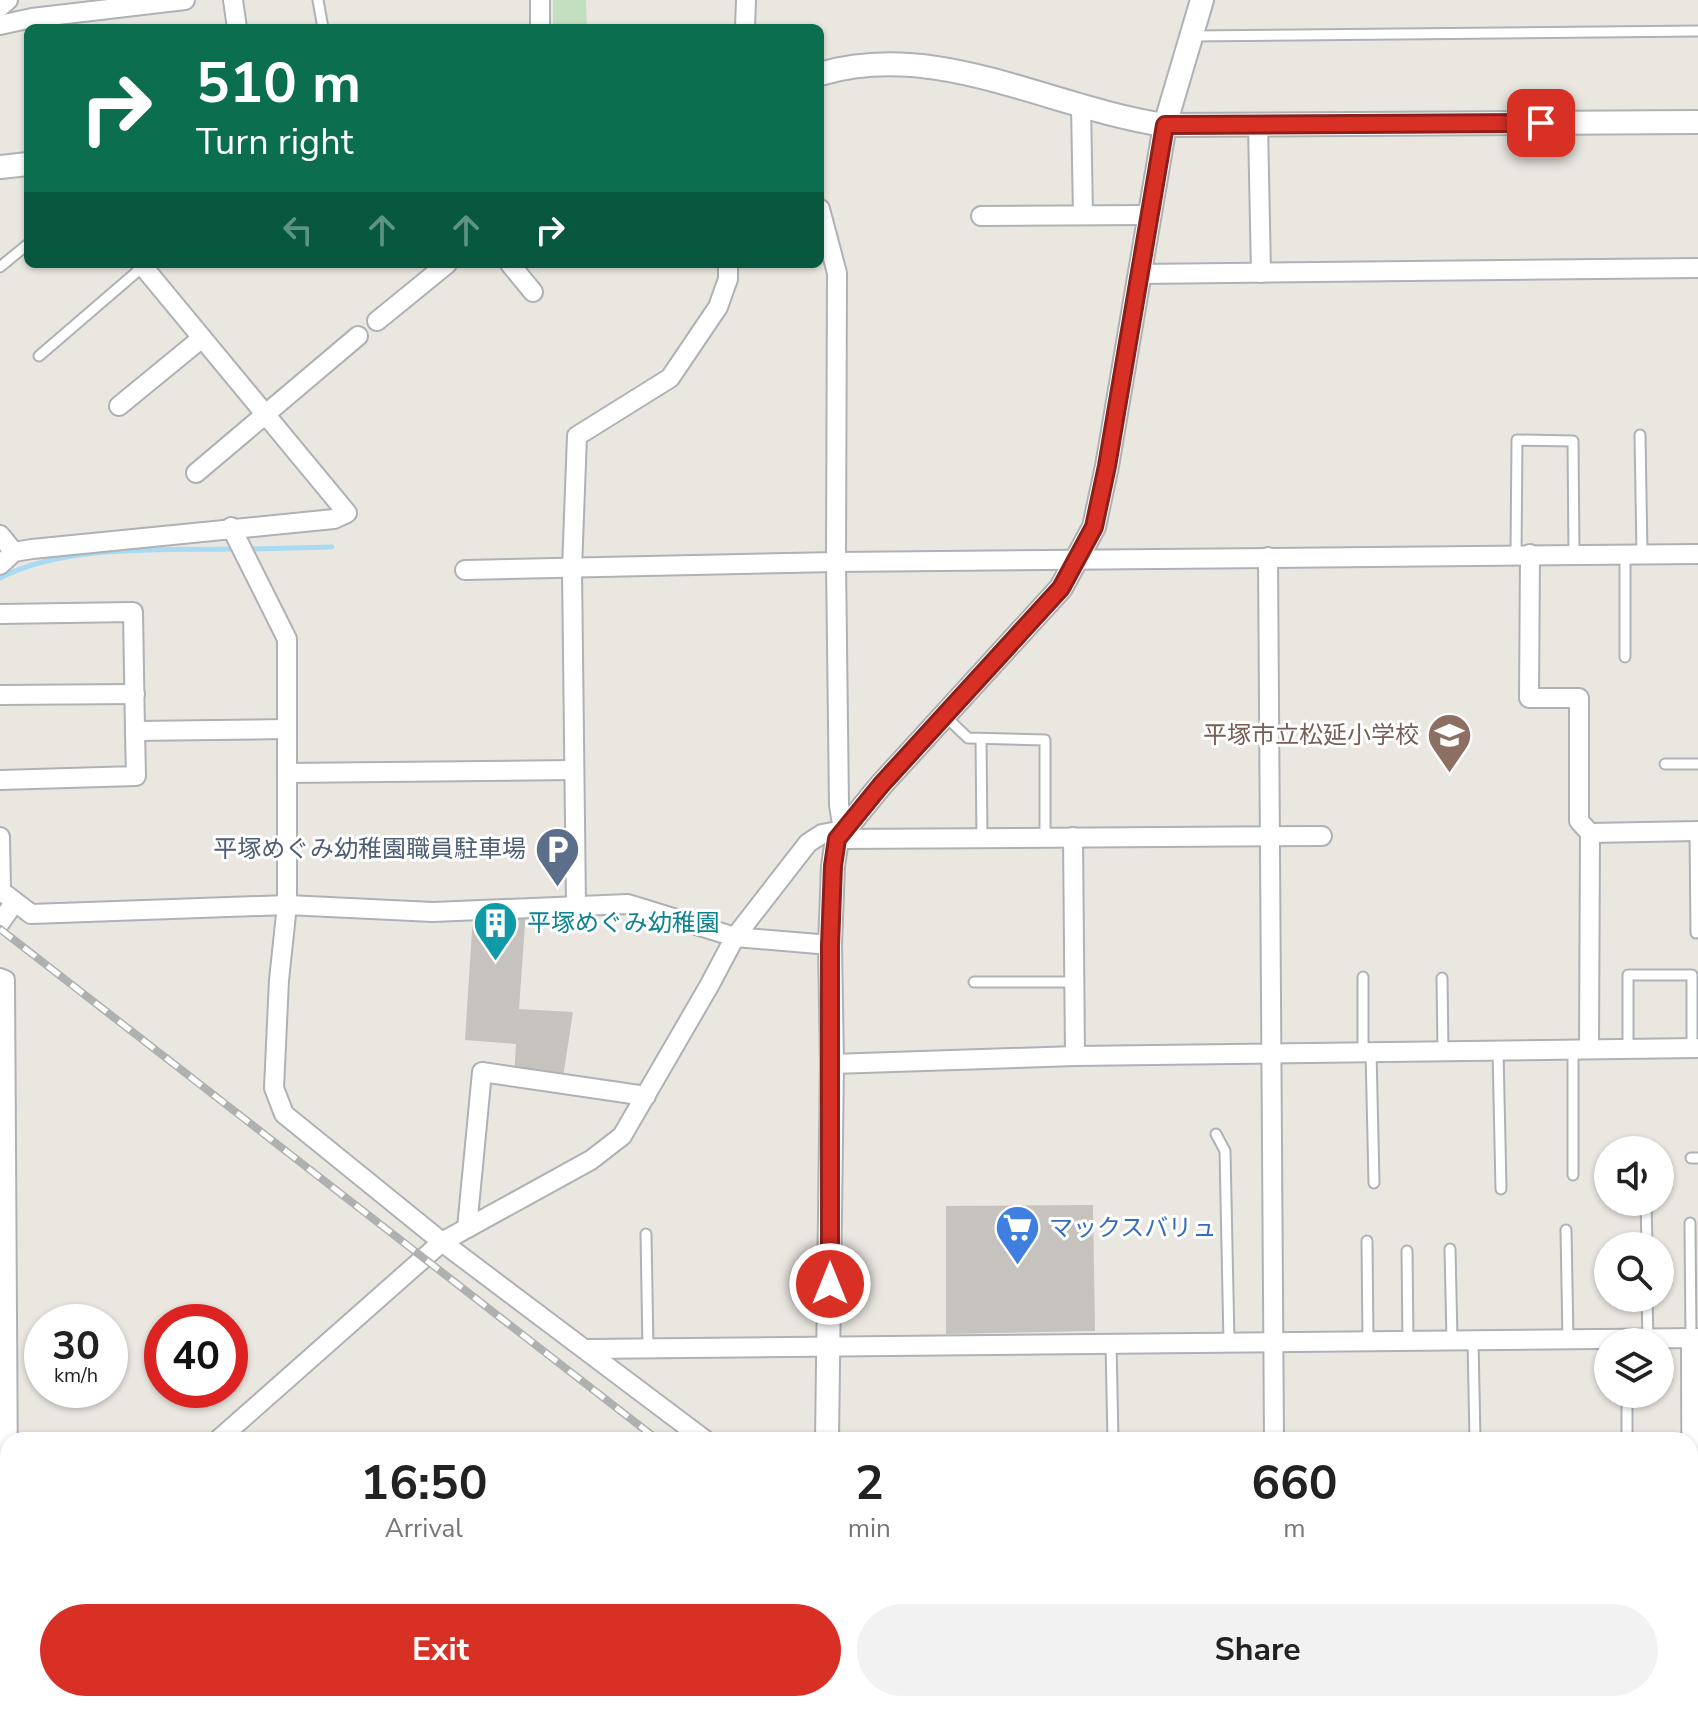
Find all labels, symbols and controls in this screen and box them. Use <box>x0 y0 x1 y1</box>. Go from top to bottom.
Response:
text: 510 m <box>196 45 361 122</box>
icon: right <box>64 56 168 160</box>
pin <box>1507 89 1575 157</box>
icon: arrive <box>1519 101 1563 145</box>
text: Turn right <box>196 118 353 167</box>
icon: left <box>276 208 320 252</box>
icon: ahead <box>360 208 404 252</box>
icon: ahead <box>444 208 488 252</box>
icon: right <box>528 208 572 252</box>
school or university icon: 平塚市立松延小学校 <box>1426 711 1474 774</box>
place label: 平塚市立松延小学校 <box>1203 719 1419 751</box>
parking icon: 平塚めぐみ幼稚園職員駐車場 <box>533 825 581 888</box>
place label: 平塚めぐみ幼稚園職員駐車場 <box>213 833 526 865</box>
building icon: 平塚めぐみ幼稚園 <box>472 899 520 962</box>
place label: 平塚めぐみ幼稚園 <box>527 907 720 939</box>
map controls <box>1594 1136 1674 1408</box>
button: sound <box>1594 1136 1674 1216</box>
supermarket icon: マックスバリュ <box>994 1204 1042 1267</box>
place label: マックスバリュ <box>1049 1212 1216 1244</box>
button: search <box>1594 1232 1674 1312</box>
position arrow <box>788 1242 872 1326</box>
speed limit sign: 40 <box>144 1304 248 1408</box>
text: 30 <box>52 1319 100 1373</box>
button: layers <box>1594 1328 1674 1408</box>
text: km/h <box>54 1362 98 1389</box>
text: 16:50 <box>360 1450 487 1516</box>
text: 2 <box>855 1450 884 1516</box>
text: 660 <box>1251 1450 1338 1516</box>
text: Arrival <box>385 1511 463 1546</box>
text: min <box>848 1511 891 1546</box>
text: m <box>1283 1511 1306 1546</box>
button: Exit <box>40 1604 841 1696</box>
button: Share <box>857 1604 1658 1696</box>

